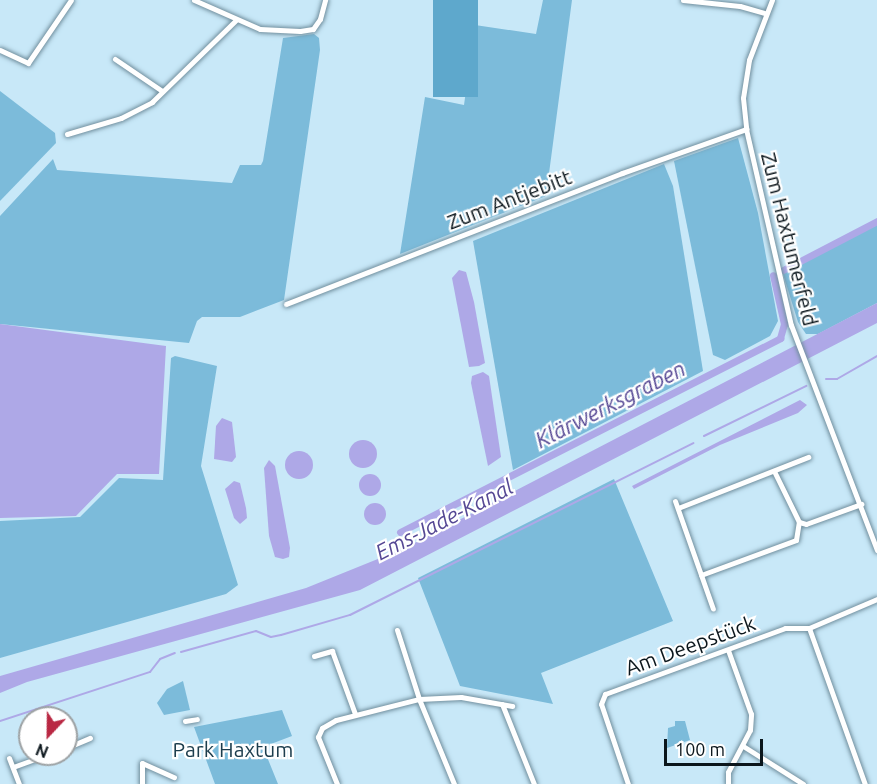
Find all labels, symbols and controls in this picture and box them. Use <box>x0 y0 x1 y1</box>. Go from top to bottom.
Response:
street label: Zum Haxtumerfeld <box>756 150 824 328</box>
street label: Zum Antjebitt <box>443 164 575 234</box>
water label: Klärwerksgraben <box>530 355 690 453</box>
water label: Ems-Jade-Kanal <box>370 473 518 565</box>
street label: Am Deepstück <box>622 610 758 680</box>
north arrow <box>18 706 78 766</box>
scale bar <box>667 727 766 765</box>
park label: Park Haxtum <box>173 736 293 762</box>
text: 100 m <box>675 739 725 759</box>
text: N <box>33 740 51 761</box>

